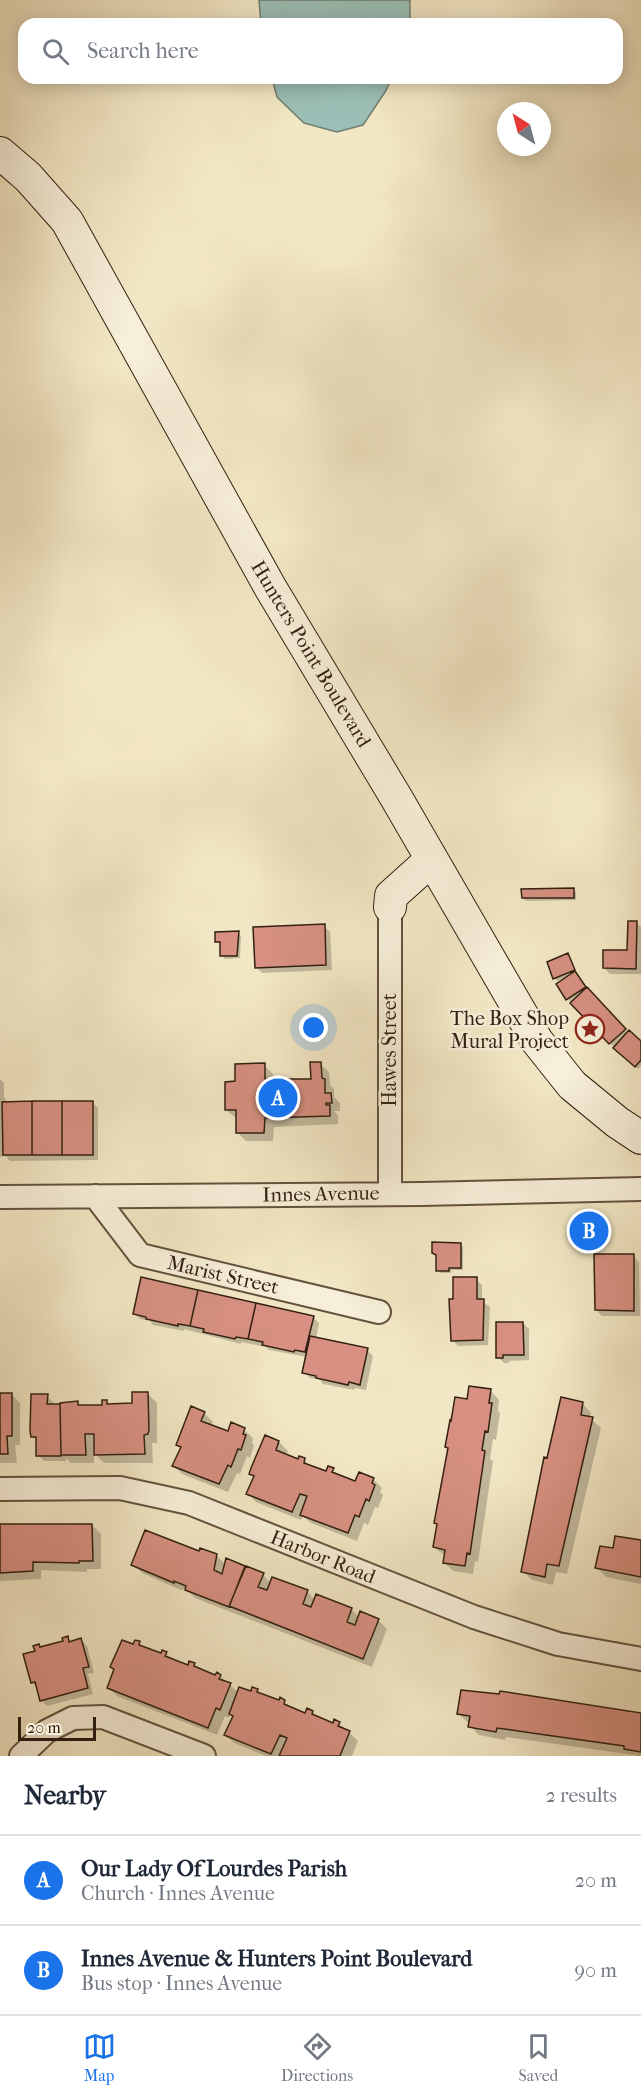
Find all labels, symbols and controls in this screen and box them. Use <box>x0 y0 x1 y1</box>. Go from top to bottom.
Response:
search box <box>18 18 623 84</box>
icon: search <box>39 35 72 68</box>
text: Search here <box>87 38 199 64</box>
north arrow <box>497 102 551 156</box>
street label: Hunters Point Boulevard <box>246 557 376 752</box>
street label: Hawes Street <box>378 993 401 1107</box>
place label: The Box Shop Mural Project <box>450 1007 569 1053</box>
your location <box>299 1013 328 1042</box>
place icon: The Box Shop Mural Project <box>574 1013 606 1045</box>
pin: A <box>258 1076 298 1120</box>
street label: Innes Avenue <box>262 1181 380 1207</box>
pin: B <box>570 1208 608 1254</box>
street label: Marist Street <box>165 1251 281 1299</box>
street label: Harbor Road <box>267 1525 380 1589</box>
scale bar <box>18 1714 96 1742</box>
text: 20 m <box>27 1718 61 1737</box>
text: Nearby <box>24 1780 106 1811</box>
text: 2 results <box>546 1784 617 1807</box>
text: Our Lady Of Lourdes Parish <box>81 1856 347 1882</box>
text: A <box>37 1869 50 1892</box>
text: 20 m <box>575 1869 617 1892</box>
text: Church · Innes Avenue <box>81 1882 275 1905</box>
text: Innes Avenue & Hunters Point Boulevard <box>81 1946 472 1972</box>
text: B <box>37 1959 50 1982</box>
text: 90 m <box>575 1959 617 1982</box>
text: Bus stop · Innes Avenue <box>81 1972 282 1995</box>
tab: Map <box>83 2030 116 2085</box>
tab: Directions <box>281 2030 353 2085</box>
tab: Saved <box>519 2030 558 2085</box>

